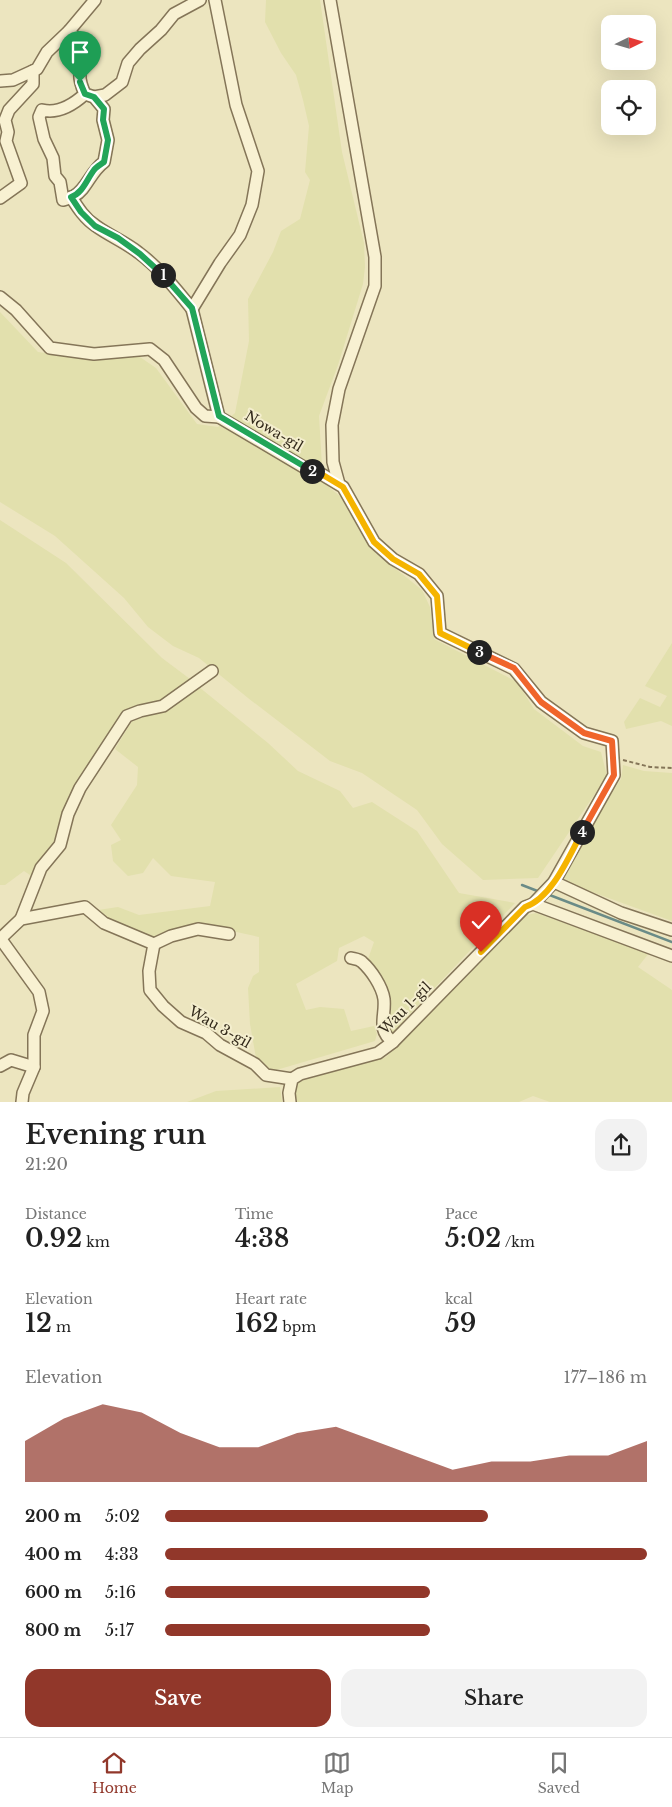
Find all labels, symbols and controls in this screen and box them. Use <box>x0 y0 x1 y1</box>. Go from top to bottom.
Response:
north arrow <box>601 15 656 70</box>
map controls <box>601 15 656 135</box>
pin <box>59 31 101 82</box>
icon: arrive <box>66 38 94 66</box>
button: locate <box>601 80 656 135</box>
pin: 1 <box>150 262 176 288</box>
text: 1 <box>160 266 167 284</box>
street label: Nowa-gil <box>242 407 307 456</box>
pin: 2 <box>300 458 324 484</box>
text: 2 <box>308 462 317 480</box>
pin: 3 <box>466 640 492 664</box>
text: 3 <box>475 643 484 661</box>
pin: 4 <box>570 820 594 844</box>
text: 4 <box>578 823 587 841</box>
pin <box>460 901 502 952</box>
icon: check <box>467 908 495 936</box>
street label: Wau 1-gil <box>374 978 435 1039</box>
street label: Wau 3-gil <box>185 1001 255 1052</box>
text: Evening run <box>25 1117 206 1152</box>
button: share <box>595 1119 647 1171</box>
text: 21:20 <box>25 1154 68 1174</box>
text: Distance <box>25 1205 87 1223</box>
text: Time <box>235 1205 274 1223</box>
text: Pace <box>445 1205 478 1223</box>
text: 0.92 <box>25 1223 82 1254</box>
text: 4:38 <box>235 1223 289 1254</box>
text: 5:02 <box>445 1223 501 1254</box>
text: km <box>82 1233 110 1251</box>
text: /km <box>501 1233 535 1251</box>
text: Elevation <box>25 1290 93 1308</box>
text: Heart rate <box>235 1290 307 1308</box>
text: kcal <box>445 1290 473 1308</box>
text: 12 <box>25 1308 52 1339</box>
text: 162 <box>235 1308 279 1339</box>
text: 59 <box>445 1308 476 1339</box>
text: m <box>52 1318 71 1336</box>
text: bpm <box>279 1318 316 1336</box>
text: Elevation <box>25 1367 102 1387</box>
text: 177–186 m <box>564 1367 647 1387</box>
text: 200 m <box>25 1506 82 1526</box>
text: 5:02 <box>105 1506 140 1526</box>
text: 400 m <box>25 1544 82 1564</box>
text: 4:33 <box>105 1544 139 1564</box>
text: 600 m <box>25 1582 82 1602</box>
text: 5:16 <box>105 1582 136 1602</box>
text: 800 m <box>25 1620 81 1640</box>
text: 5:17 <box>105 1620 134 1640</box>
button: Save <box>25 1669 331 1727</box>
button: Share <box>341 1669 647 1727</box>
tab: Home <box>92 1749 137 1797</box>
tab: Map <box>321 1749 354 1797</box>
tab: Saved <box>538 1749 580 1797</box>

